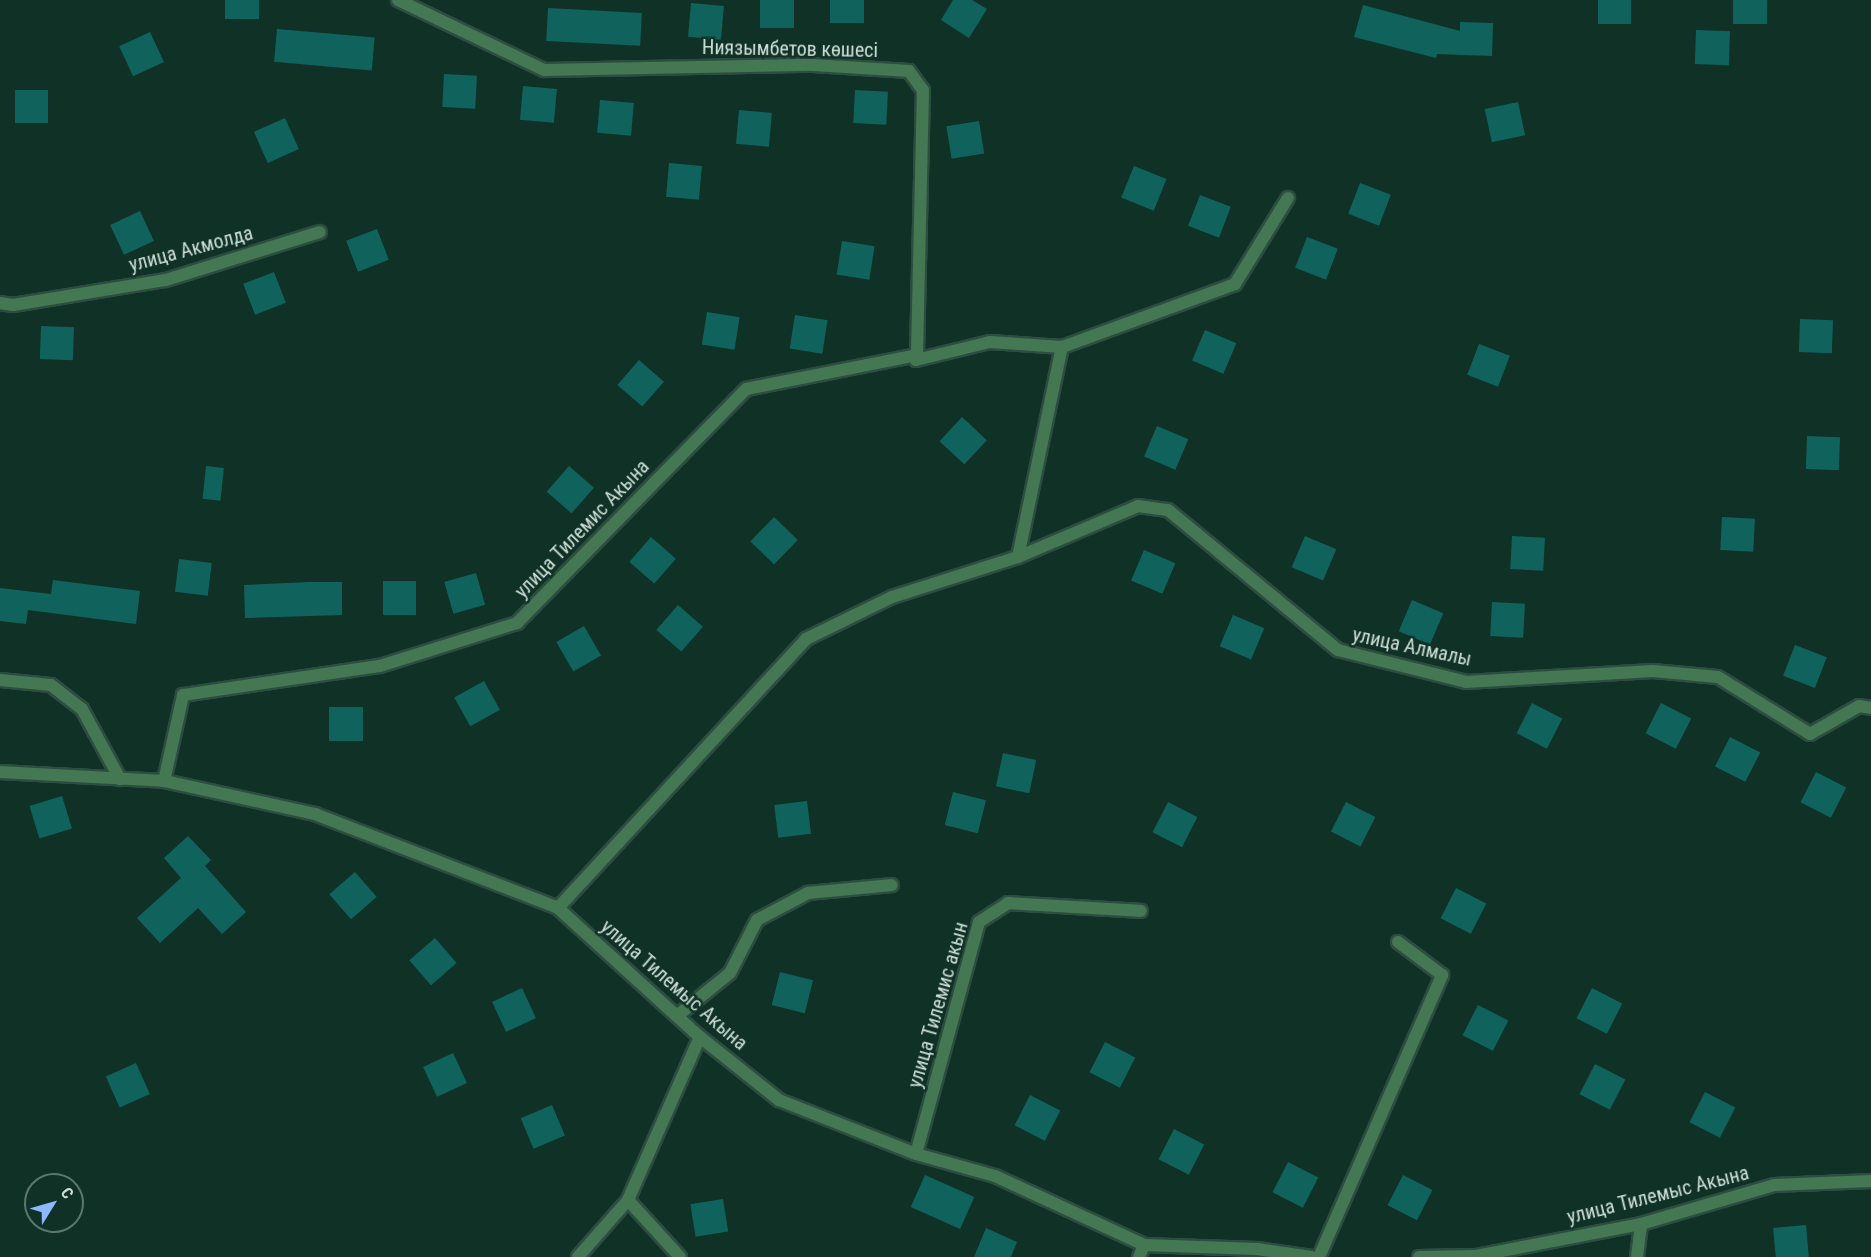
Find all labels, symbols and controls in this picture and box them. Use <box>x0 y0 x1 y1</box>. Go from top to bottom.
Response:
street label: Ниязымбетов көшесі <box>702 35 878 63</box>
street label: улица Акмолда <box>126 221 256 277</box>
street label: улица Тилемис Акына <box>510 455 654 603</box>
street label: улица Алмалы <box>1350 623 1474 671</box>
street label: улица Тилемыс Акына <box>596 915 752 1055</box>
street label: улица Тилемис акын <box>903 919 973 1091</box>
street label: улица Тилемыс Акына <box>1564 1161 1752 1229</box>
north arrow <box>24 1173 84 1233</box>
text: С <box>57 1184 78 1202</box>

